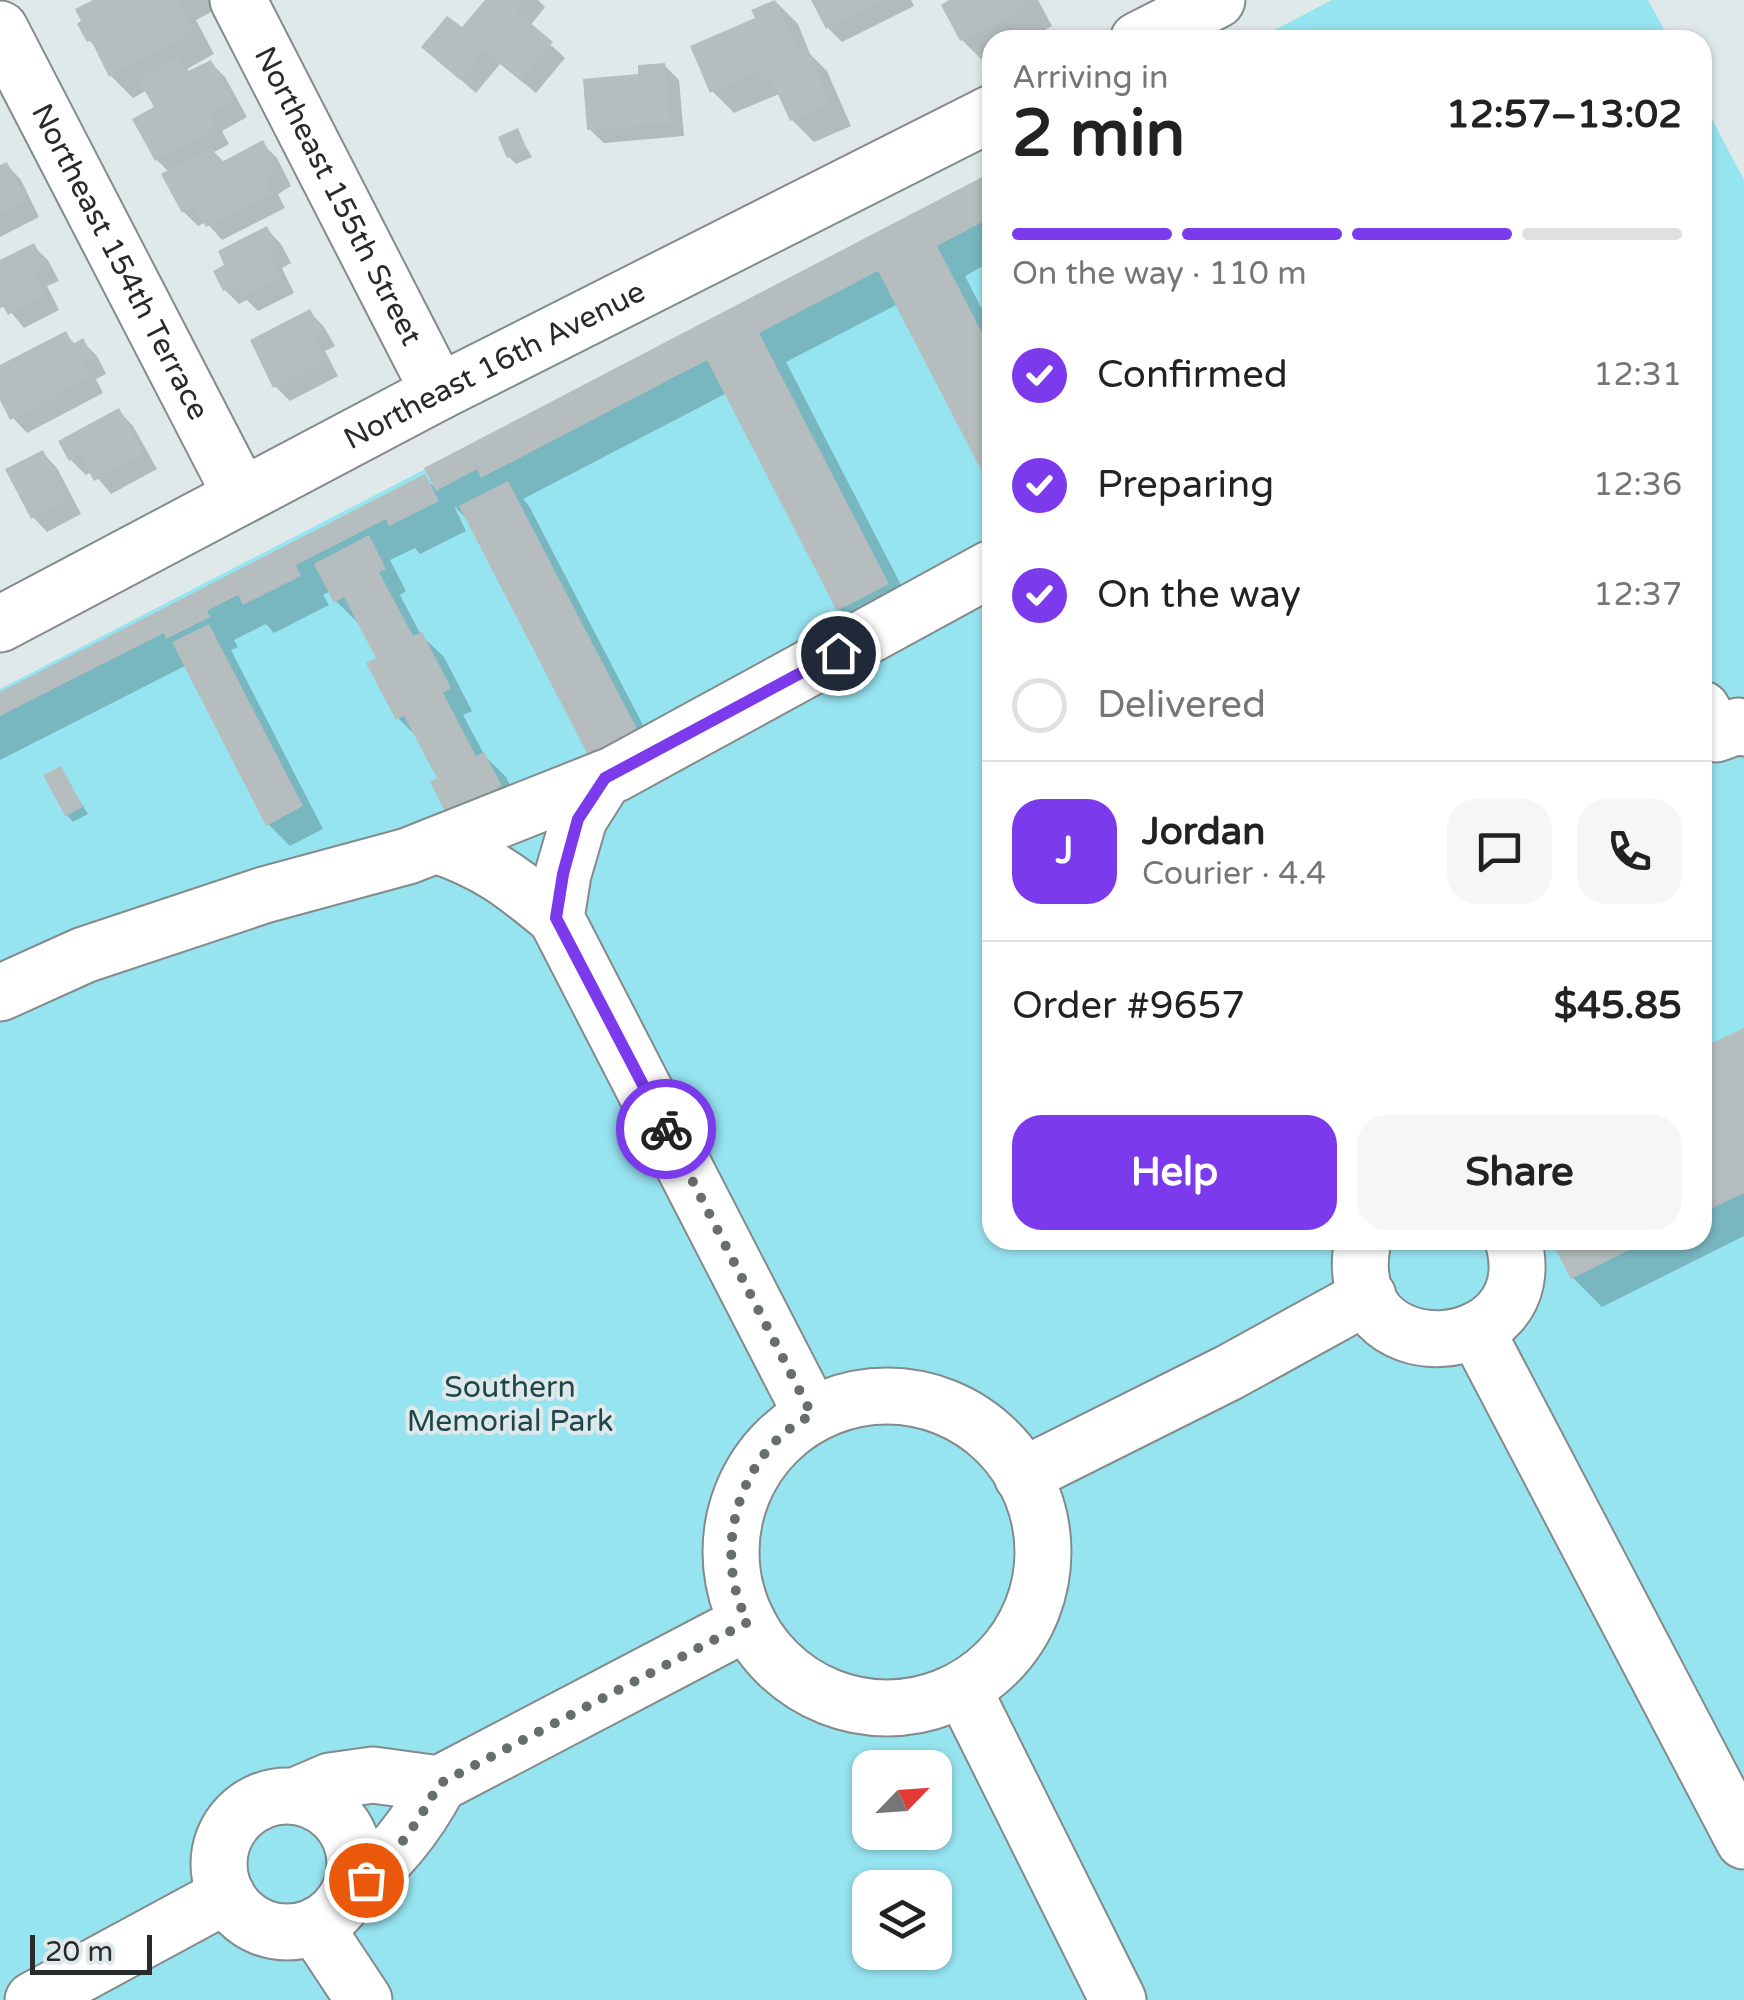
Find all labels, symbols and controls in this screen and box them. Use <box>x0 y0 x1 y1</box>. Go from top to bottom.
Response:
street label: Northeast 155th Street <box>247 40 430 351</box>
text: Arriving in <box>1012 59 1169 97</box>
text: 12:57–13:02 <box>1446 92 1682 138</box>
text: 2 min <box>1012 95 1185 174</box>
street label: Northeast 154th Terrace <box>23 97 217 426</box>
text: On the way · 110 m <box>1012 255 1307 293</box>
street label: Northeast 16th Avenue <box>337 273 651 457</box>
icon: check <box>1012 348 1067 403</box>
text: Confirmed <box>1097 352 1288 398</box>
text: 12:31 <box>1593 356 1682 394</box>
icon: check <box>1012 458 1067 513</box>
text: Preparing <box>1097 462 1274 508</box>
text: 12:36 <box>1593 466 1682 504</box>
icon: check <box>1012 568 1067 623</box>
text: On the way <box>1097 572 1301 618</box>
text: 12:37 <box>1593 576 1682 614</box>
pin <box>796 611 881 696</box>
icon: home <box>811 626 866 681</box>
text: Delivered <box>1097 682 1266 728</box>
button: chat <box>1447 799 1552 904</box>
button: phone <box>1577 799 1682 904</box>
text: Jordan <box>1142 809 1265 855</box>
text: J <box>1056 828 1073 874</box>
text: Courier · 4.4 <box>1142 855 1326 893</box>
text: Order #9657 <box>1012 983 1245 1029</box>
text: $45.85 <box>1554 983 1682 1029</box>
courier <box>616 1079 716 1179</box>
icon: bike <box>639 1102 694 1157</box>
button: Help <box>1012 1115 1337 1230</box>
button: Share <box>1357 1115 1682 1230</box>
park label: Southern Memorial Park <box>407 1369 613 1440</box>
north arrow <box>852 1750 952 1850</box>
map controls <box>852 1750 952 1970</box>
pin <box>324 1838 409 1923</box>
icon: bag <box>339 1853 394 1908</box>
button: layers <box>852 1870 952 1970</box>
scale bar <box>30 1930 152 1974</box>
text: 20 m <box>45 1935 113 1969</box>

